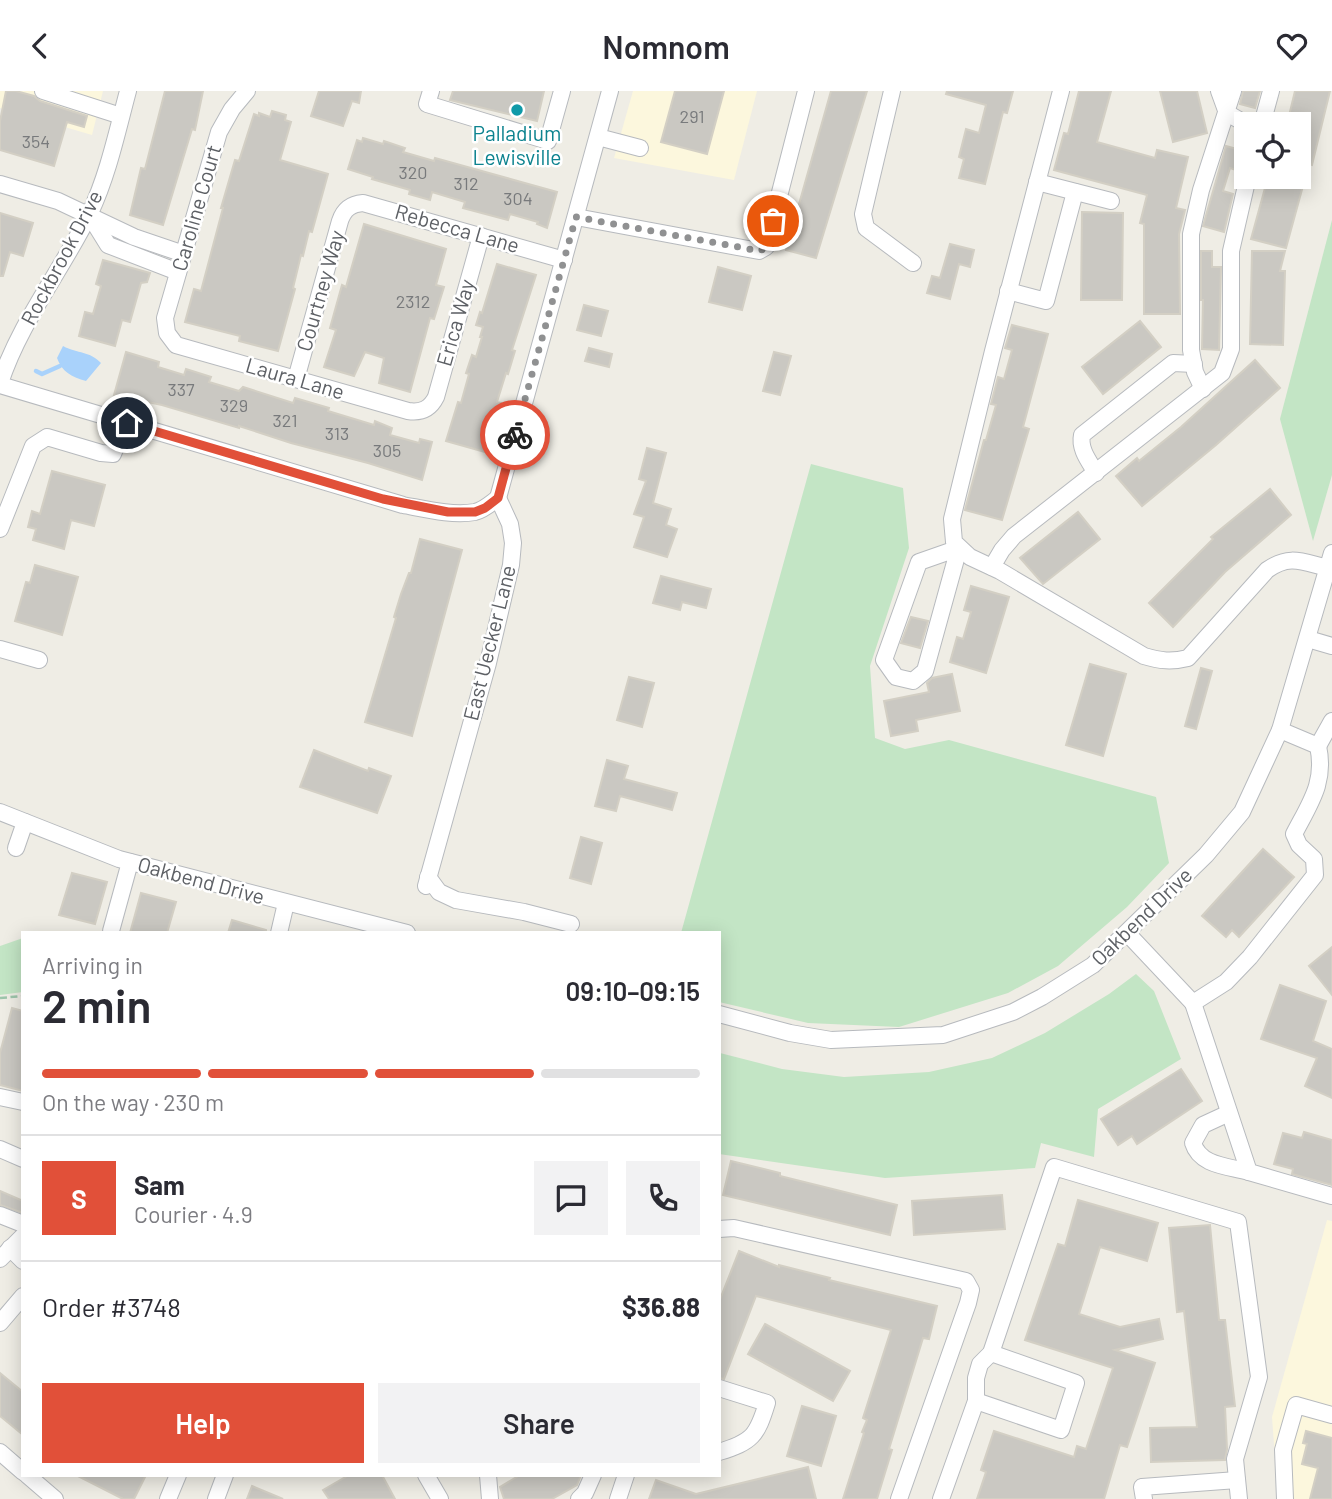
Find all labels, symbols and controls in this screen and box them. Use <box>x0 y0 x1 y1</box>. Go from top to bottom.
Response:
icon: back <box>21 27 59 65</box>
text: Nomnom <box>602 27 730 65</box>
icon: heart <box>1273 27 1311 65</box>
marker: Palladium Lewisville <box>509 102 525 118</box>
house number: 291 <box>680 105 704 127</box>
map controls <box>1234 112 1311 189</box>
button: locate <box>1234 112 1311 189</box>
place label: Palladium Lewisville <box>473 120 561 169</box>
house number: 354 <box>22 130 50 152</box>
street label: Caroline Court <box>166 142 226 274</box>
house number: 320 <box>398 161 428 183</box>
house number: 312 <box>453 172 479 194</box>
street label: Rockbrook Drive <box>15 186 107 329</box>
house number: 304 <box>503 187 533 209</box>
pin <box>743 191 803 251</box>
street label: Rebecca Lane <box>392 198 522 257</box>
icon: bag <box>754 202 792 240</box>
street label: Courtney Way <box>290 227 349 354</box>
street label: Erica Way <box>430 276 479 369</box>
house number: 2312 <box>396 290 430 312</box>
street label: Laura Lane <box>243 352 348 404</box>
house number: 337 <box>167 378 195 400</box>
pin <box>97 393 157 453</box>
house number: 329 <box>220 394 248 416</box>
courier <box>480 400 550 470</box>
icon: home <box>108 404 146 442</box>
house number: 321 <box>273 409 297 431</box>
icon: bike <box>496 416 534 454</box>
house number: 313 <box>325 422 349 444</box>
house number: 305 <box>373 439 401 461</box>
street label: East Uecker Lane <box>457 562 520 723</box>
street label: Oakbend Drive <box>135 851 268 908</box>
street label: Oakbend Drive <box>1085 862 1197 970</box>
text: Arriving in <box>42 951 143 979</box>
text: 09:10–09:15 <box>566 975 700 1006</box>
text: 2 min <box>42 977 151 1032</box>
text: On the way · 230 m <box>42 1088 224 1116</box>
button: chat <box>534 1161 608 1235</box>
button: phone <box>626 1161 700 1235</box>
text: Sam <box>134 1169 185 1200</box>
text: S <box>71 1183 87 1214</box>
text: Courier · 4.9 <box>134 1200 253 1228</box>
text: Order #3748 <box>42 1291 181 1322</box>
text: $36.88 <box>622 1291 700 1322</box>
button: Help <box>42 1383 364 1463</box>
button: Share <box>378 1383 700 1463</box>

